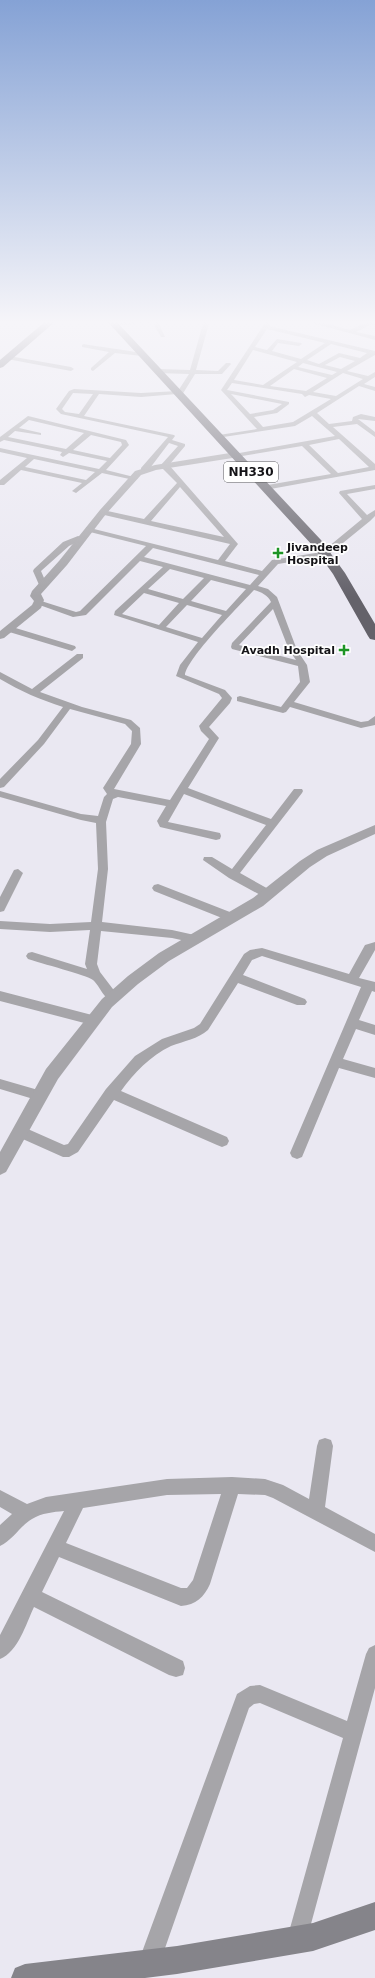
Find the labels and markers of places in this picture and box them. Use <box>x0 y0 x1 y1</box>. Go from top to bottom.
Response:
place label: Jivandeep Hospital <box>286 541 348 567</box>
marker: Jivandeep Hospital <box>272 547 284 559</box>
place label: Avadh Hospital <box>241 644 335 657</box>
marker: Avadh Hospital <box>338 644 350 656</box>

